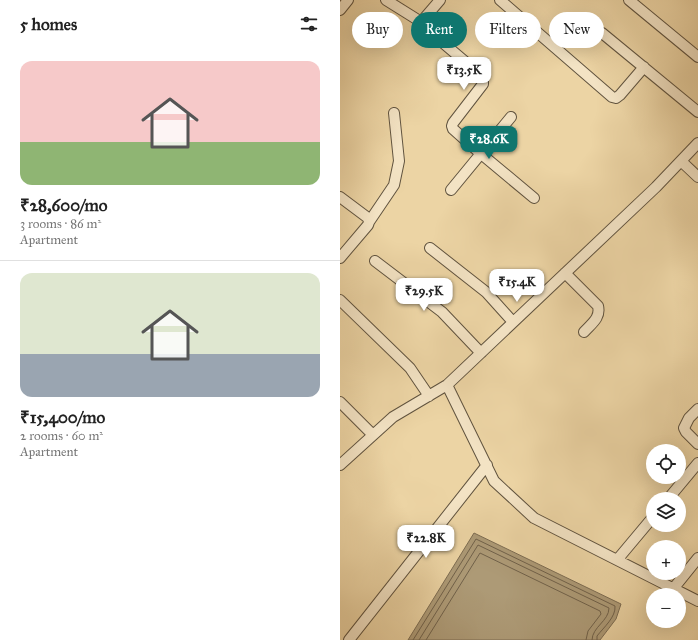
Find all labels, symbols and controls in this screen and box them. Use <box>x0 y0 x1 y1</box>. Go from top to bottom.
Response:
chip: Buy <box>352 12 403 48</box>
chip: Rent <box>411 12 467 48</box>
chip: Filters <box>475 12 541 48</box>
chip: New <box>549 12 604 48</box>
icon: filters <box>298 13 320 35</box>
text: 5 homes <box>20 14 77 35</box>
pin: ₹13.5K <box>431 57 497 91</box>
text: ₹13.5K <box>446 62 482 78</box>
icon: home <box>134 87 206 159</box>
pin: ₹28.6K <box>456 126 522 160</box>
text: ₹28.6K <box>469 131 509 147</box>
text: ₹28,600/mo <box>20 195 108 216</box>
text: 3 rooms · 86 m² <box>20 216 101 232</box>
text: Apartment <box>20 232 78 248</box>
pin: ₹15.4K <box>484 269 550 303</box>
text: ₹15.4K <box>498 274 536 290</box>
pin: ₹29.5K <box>391 278 457 312</box>
text: ₹29.5K <box>405 283 443 299</box>
icon: home <box>134 299 206 371</box>
text: ₹15,400/mo <box>20 407 105 428</box>
text: 2 rooms · 60 m² <box>20 428 103 444</box>
text: Apartment <box>20 444 78 460</box>
map controls <box>646 444 686 628</box>
button: locate <box>646 444 686 484</box>
button: layers <box>646 492 686 532</box>
pin: ₹22.8K <box>393 525 459 559</box>
text: ₹22.8K <box>406 530 446 546</box>
button: + <box>646 540 686 580</box>
button: − <box>646 588 686 628</box>

